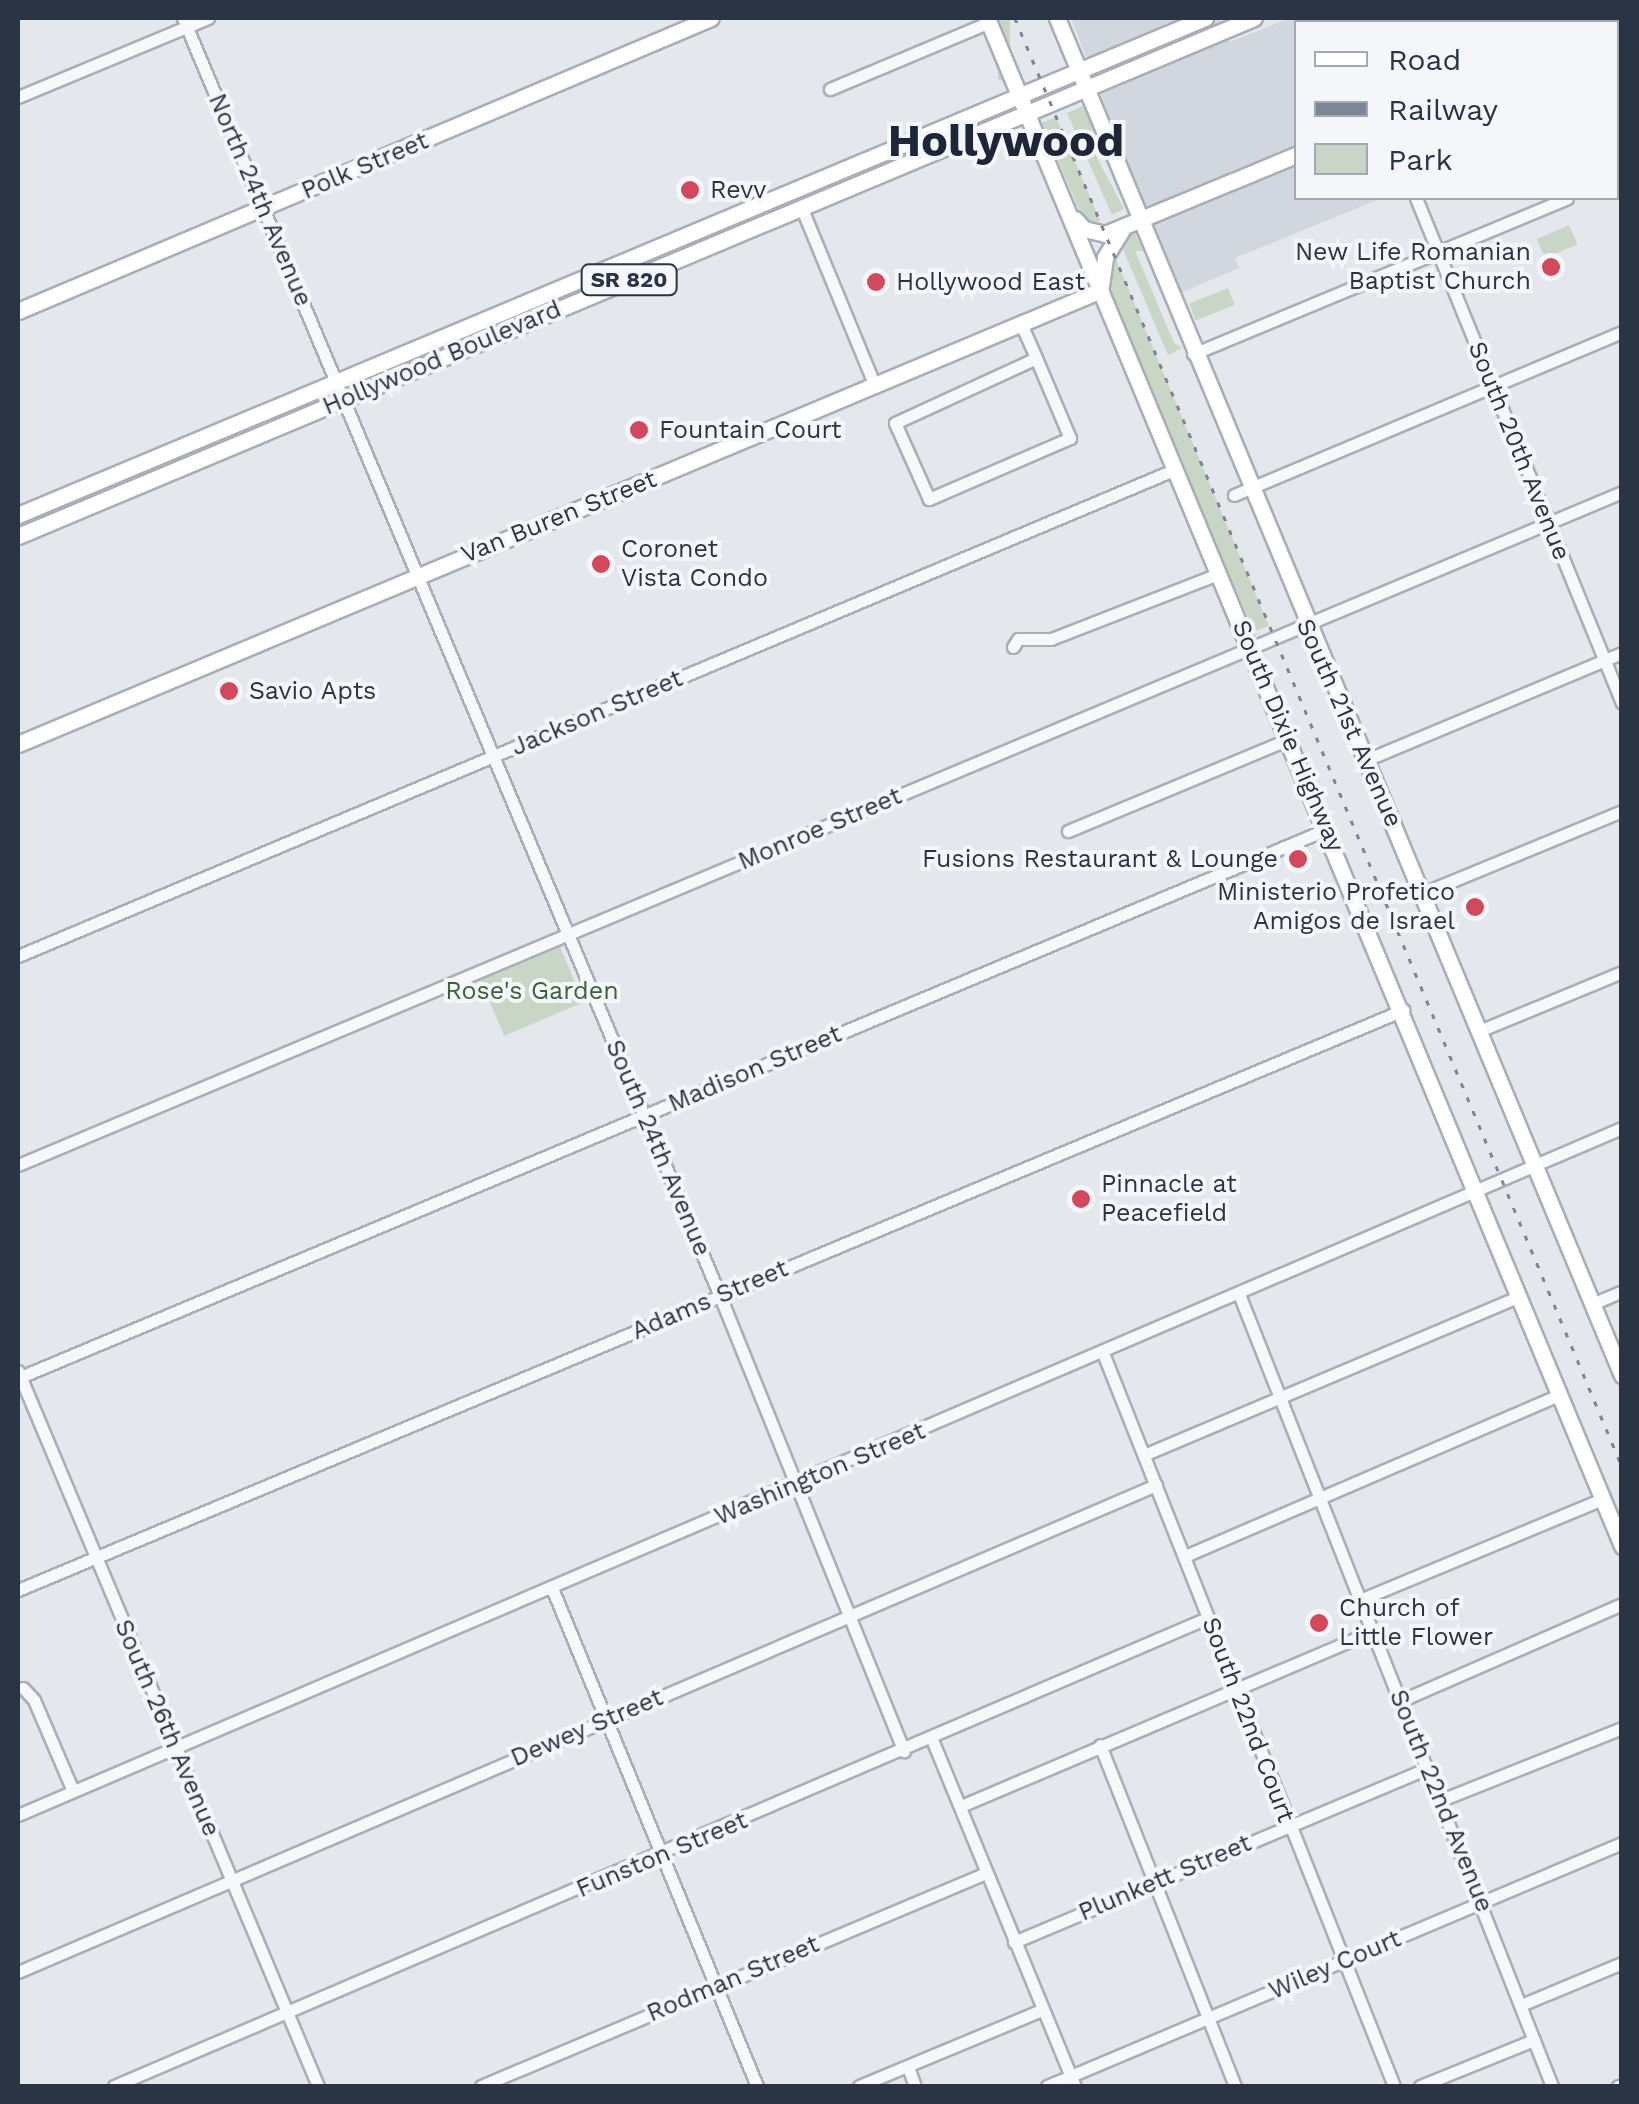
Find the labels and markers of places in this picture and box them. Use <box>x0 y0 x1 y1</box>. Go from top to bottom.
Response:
place label: Revv <box>710 175 766 205</box>
marker: Revv <box>679 179 701 201</box>
place label: New Life Romanian Baptist Church <box>1294 238 1531 297</box>
marker: New Life Romanian Baptist Church <box>1540 256 1562 278</box>
place label: Hollywood East <box>896 267 1085 297</box>
marker: Hollywood East <box>865 271 887 293</box>
place label: Fountain Court <box>659 415 841 445</box>
marker: Fountain Court <box>628 419 650 441</box>
place label: Coronet Vista Condo <box>621 535 768 594</box>
marker: Coronet Vista Condo <box>590 553 612 575</box>
place label: Savio Apts <box>249 676 377 706</box>
marker: Savio Apts <box>218 680 240 702</box>
place label: Fusions Restaurant & Lounge <box>922 844 1278 874</box>
marker: Fusions Restaurant & Lounge <box>1287 848 1309 870</box>
place label: Ministerio Profetico Amigos de Israel <box>1217 878 1455 937</box>
marker: Ministerio Profetico Amigos de Israel <box>1464 896 1486 918</box>
place label: Pinnacle at Peacefield <box>1101 1170 1237 1229</box>
marker: Pinnacle at Peacefield <box>1070 1188 1092 1210</box>
place label: Church of Little Flower <box>1339 1594 1493 1653</box>
marker: Church of Little Flower <box>1308 1612 1330 1634</box>

